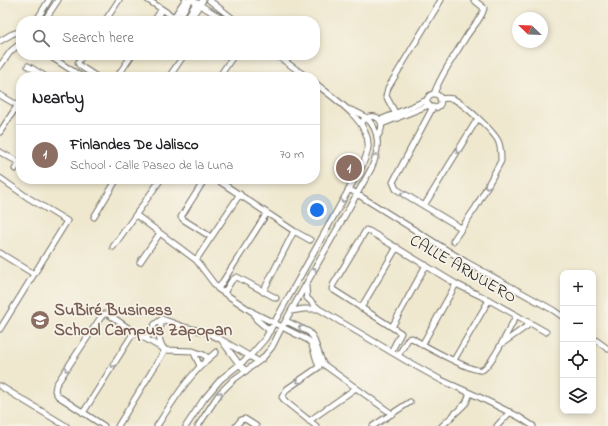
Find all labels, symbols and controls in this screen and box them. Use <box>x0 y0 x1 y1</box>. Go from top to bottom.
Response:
north arrow <box>512 12 548 48</box>
search box <box>16 16 320 60</box>
icon: search <box>30 27 52 49</box>
text: Search here <box>62 27 134 49</box>
text: Nearby <box>32 86 84 111</box>
text: Finlandes De Jalisco <box>70 134 199 156</box>
text: 1 <box>43 145 47 164</box>
text: 70 m <box>280 145 304 164</box>
one-way arrow <box>455 147 462 154</box>
pin: 1 <box>336 153 362 183</box>
one-way arrow <box>371 153 379 159</box>
text: School · Calle Paseo de la Luna <box>70 156 233 175</box>
one-way arrow <box>484 182 492 190</box>
one-way arrow <box>400 191 407 198</box>
one-way arrow <box>340 196 348 203</box>
your location <box>307 200 327 220</box>
street label: CALLE ARNUERO <box>405 228 521 310</box>
one-way arrow <box>310 267 317 274</box>
map controls <box>560 270 596 414</box>
button: + <box>560 270 596 306</box>
place label: SuBiré Business School Campus Zapopan <box>54 298 233 343</box>
button: − <box>560 306 596 342</box>
school or university icon: SuBiré Business School Campus Zapopan <box>29 309 51 331</box>
one-way arrow <box>298 325 305 333</box>
button: locate <box>560 342 596 378</box>
one-way arrow <box>111 361 118 368</box>
one-way arrow <box>64 365 71 372</box>
one-way arrow <box>297 376 304 383</box>
button: layers <box>560 378 596 414</box>
one-way arrow <box>216 391 223 399</box>

